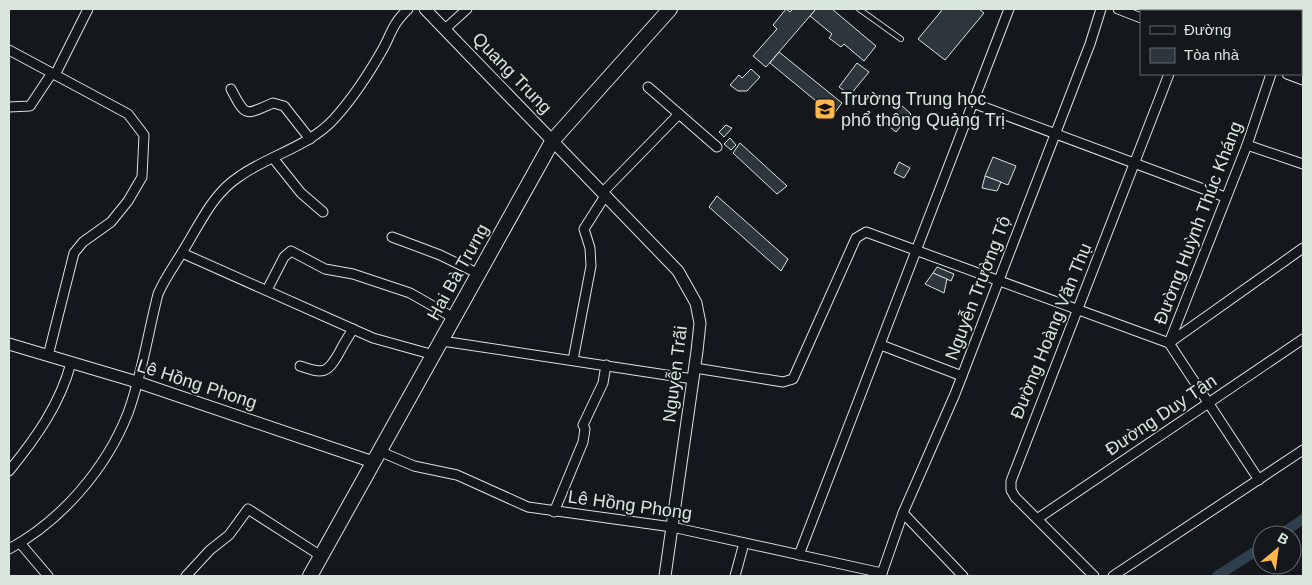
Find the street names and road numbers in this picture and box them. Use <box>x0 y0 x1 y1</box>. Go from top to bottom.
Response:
street label: Quang Trung <box>468 28 556 118</box>
street label: Đường Huỳnh Thúc Kháng <box>1150 119 1246 327</box>
street label: Nguyễn Trường Tộ <box>940 213 1015 363</box>
street label: Hai Bà Trưng <box>423 220 493 324</box>
street label: Đường Hoàng Văn Thụ <box>1007 240 1095 422</box>
street label: Nguyễn Trãi <box>658 324 691 423</box>
street label: Lê Hồng Phong <box>134 355 260 413</box>
street label: Đường Duy Tân <box>1102 370 1220 460</box>
street label: Lê Hồng Phong <box>567 486 693 524</box>

